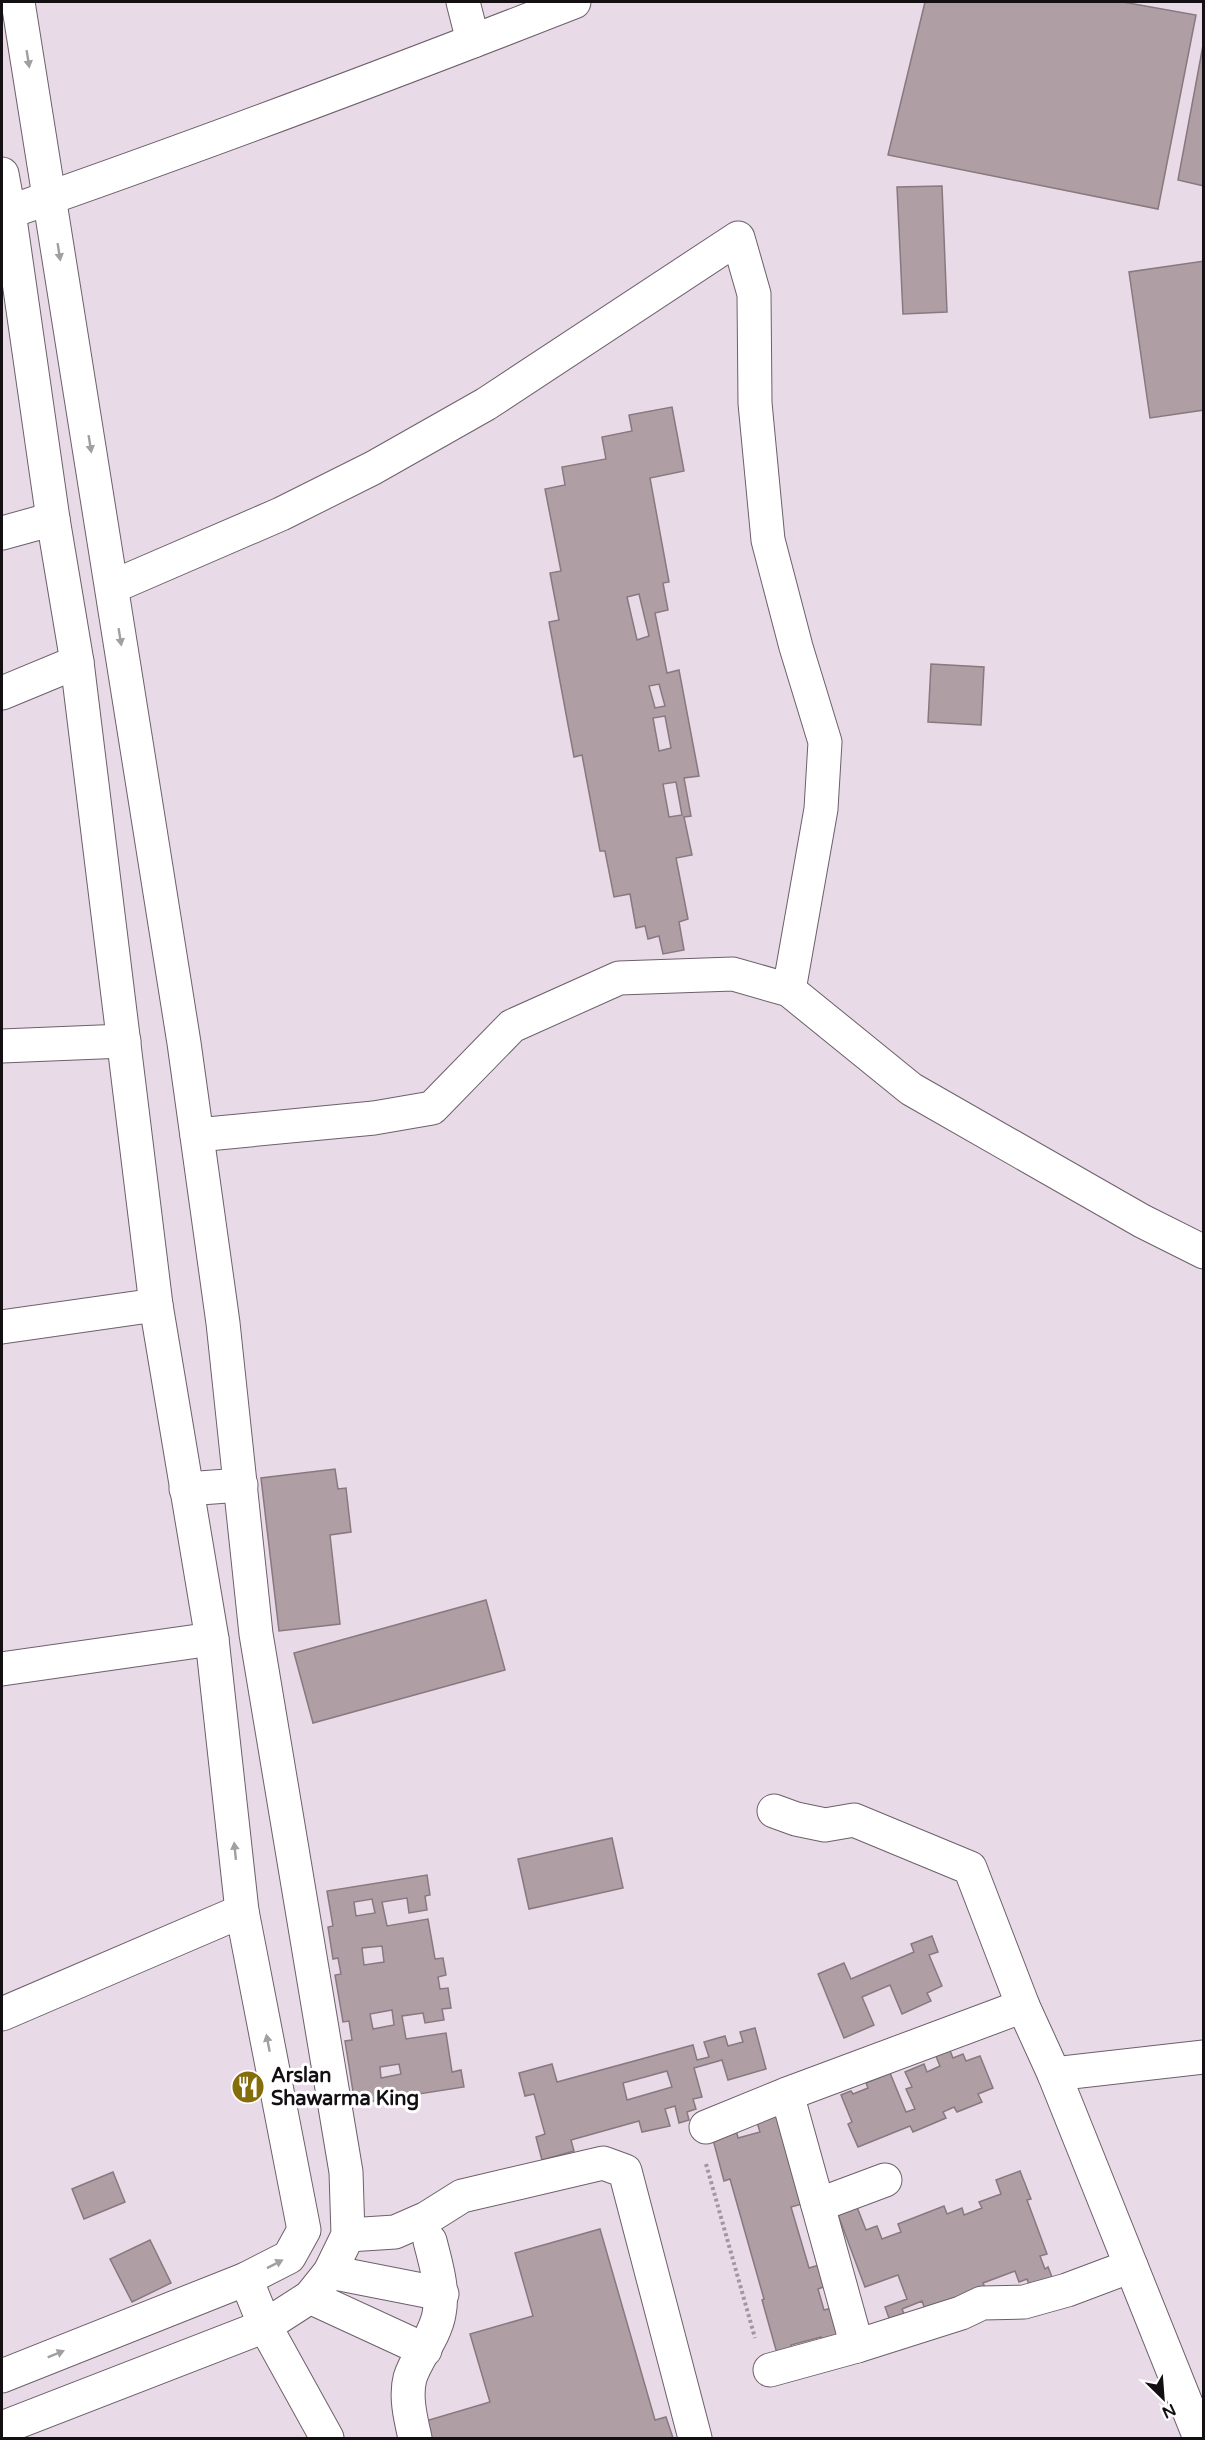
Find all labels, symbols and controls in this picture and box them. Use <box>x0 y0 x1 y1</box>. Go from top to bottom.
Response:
one-way arrow <box>24 50 33 69</box>
one-way arrow <box>55 242 64 261</box>
one-way arrow <box>86 435 95 454</box>
one-way arrow <box>115 628 124 647</box>
one-way arrow <box>231 1841 240 1860</box>
one-way arrow <box>263 2033 272 2052</box>
place label: Arslan Shawarma King <box>271 2064 419 2111</box>
restaurant icon: Arslan Shawarma King <box>230 2069 266 2105</box>
one-way arrow <box>267 2259 284 2269</box>
one-way arrow <box>47 2349 65 2358</box>
north arrow <box>1133 2368 1193 2428</box>
text: N <box>1159 2399 1179 2422</box>

